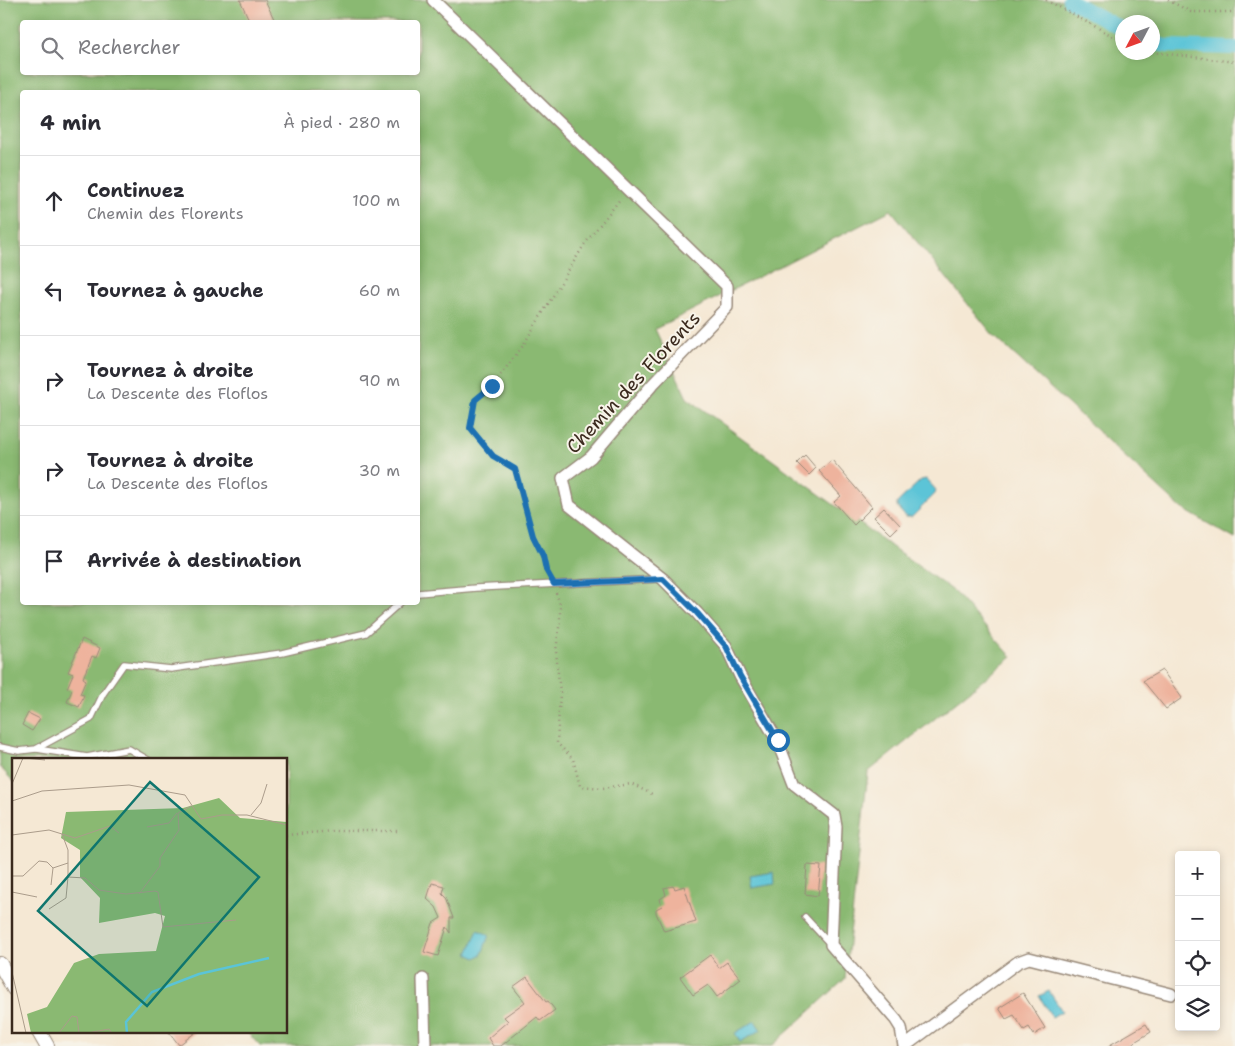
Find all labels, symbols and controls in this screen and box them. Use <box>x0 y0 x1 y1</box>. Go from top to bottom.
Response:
north arrow <box>1115 15 1160 60</box>
search box <box>20 20 420 75</box>
icon: search <box>38 34 66 62</box>
text: Rechercher <box>78 35 181 60</box>
text: 4 min <box>40 109 101 137</box>
text: À pied · 280 m <box>283 112 400 133</box>
text: Continuez <box>87 178 185 203</box>
icon: ahead <box>40 187 68 215</box>
text: 100 m <box>352 190 400 211</box>
text: Chemin des Florents <box>87 203 244 224</box>
icon: left <box>40 277 68 305</box>
text: Tournez à gauche <box>87 278 264 303</box>
text: 60 m <box>359 280 400 301</box>
street label: Chemin des Florents <box>561 306 706 459</box>
text: Tournez à droite <box>87 358 254 383</box>
icon: right <box>40 367 68 395</box>
text: 90 m <box>359 370 400 391</box>
route end <box>481 375 504 398</box>
text: La Descente des Floflos <box>87 383 268 404</box>
text: Tournez à droite <box>87 448 254 473</box>
icon: right <box>40 457 68 485</box>
text: 30 m <box>359 460 400 481</box>
text: La Descente des Floflos <box>87 473 268 494</box>
icon: arrive <box>40 547 68 575</box>
text: Arrivée à destination <box>87 548 301 573</box>
route start <box>767 729 790 752</box>
inset map <box>12 758 288 1034</box>
map controls <box>1175 851 1220 1031</box>
button: + <box>1175 851 1220 896</box>
button: − <box>1175 896 1220 941</box>
button: locate <box>1175 941 1220 986</box>
button: layers <box>1175 986 1220 1031</box>

